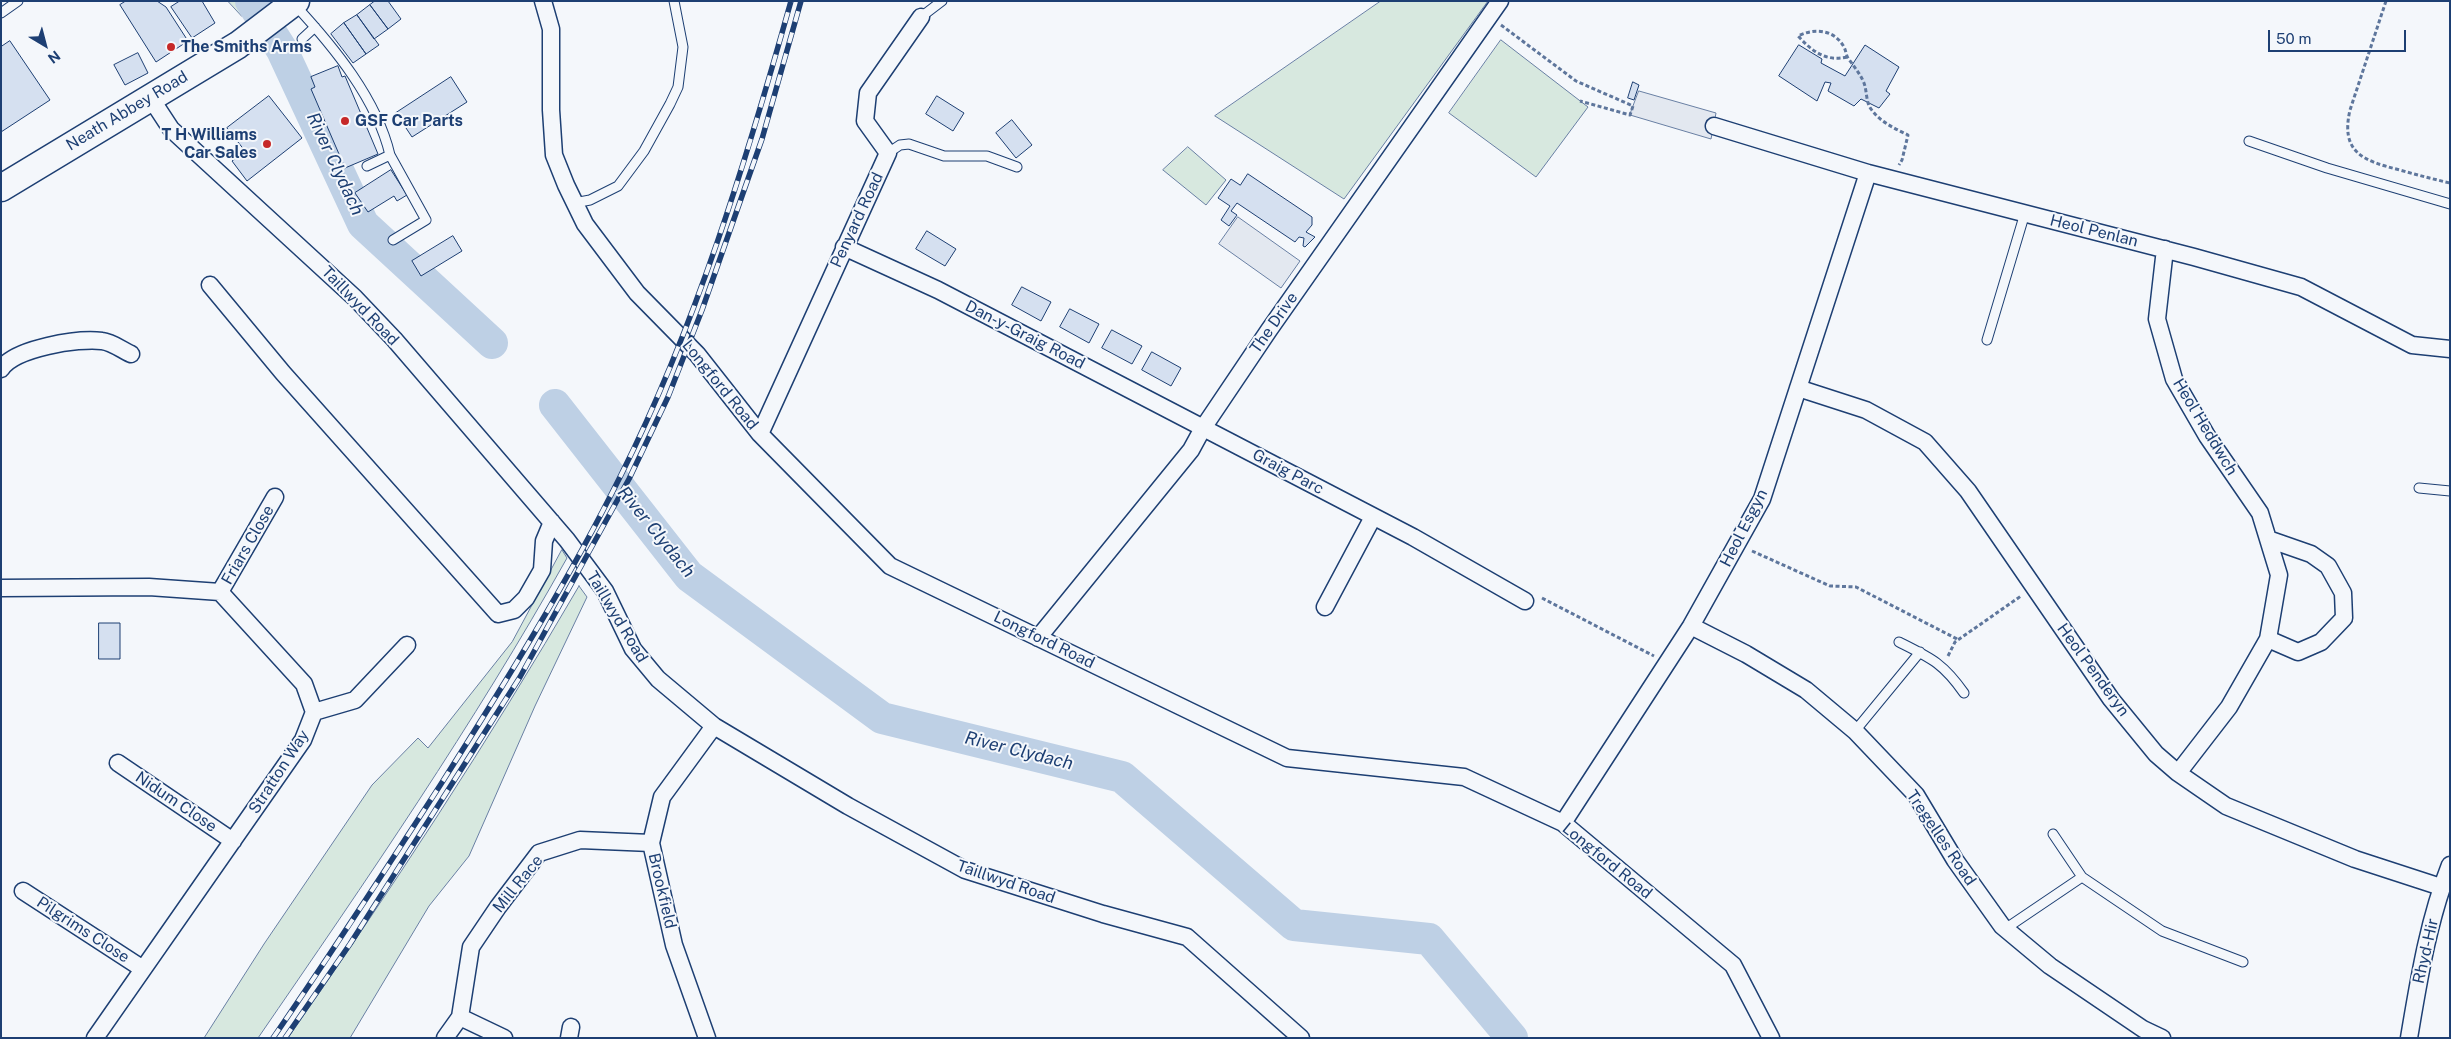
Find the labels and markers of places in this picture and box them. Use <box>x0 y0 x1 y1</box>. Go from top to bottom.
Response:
place label: The Smiths Arms <box>181 37 312 57</box>
marker: The Smiths Arms <box>165 41 177 53</box>
place label: GSF Car Parts <box>355 111 463 131</box>
marker: GSF Car Parts <box>339 115 351 127</box>
place label: T H Williams Car Sales <box>162 125 257 163</box>
marker: T H Williams Car Sales <box>261 138 273 150</box>

